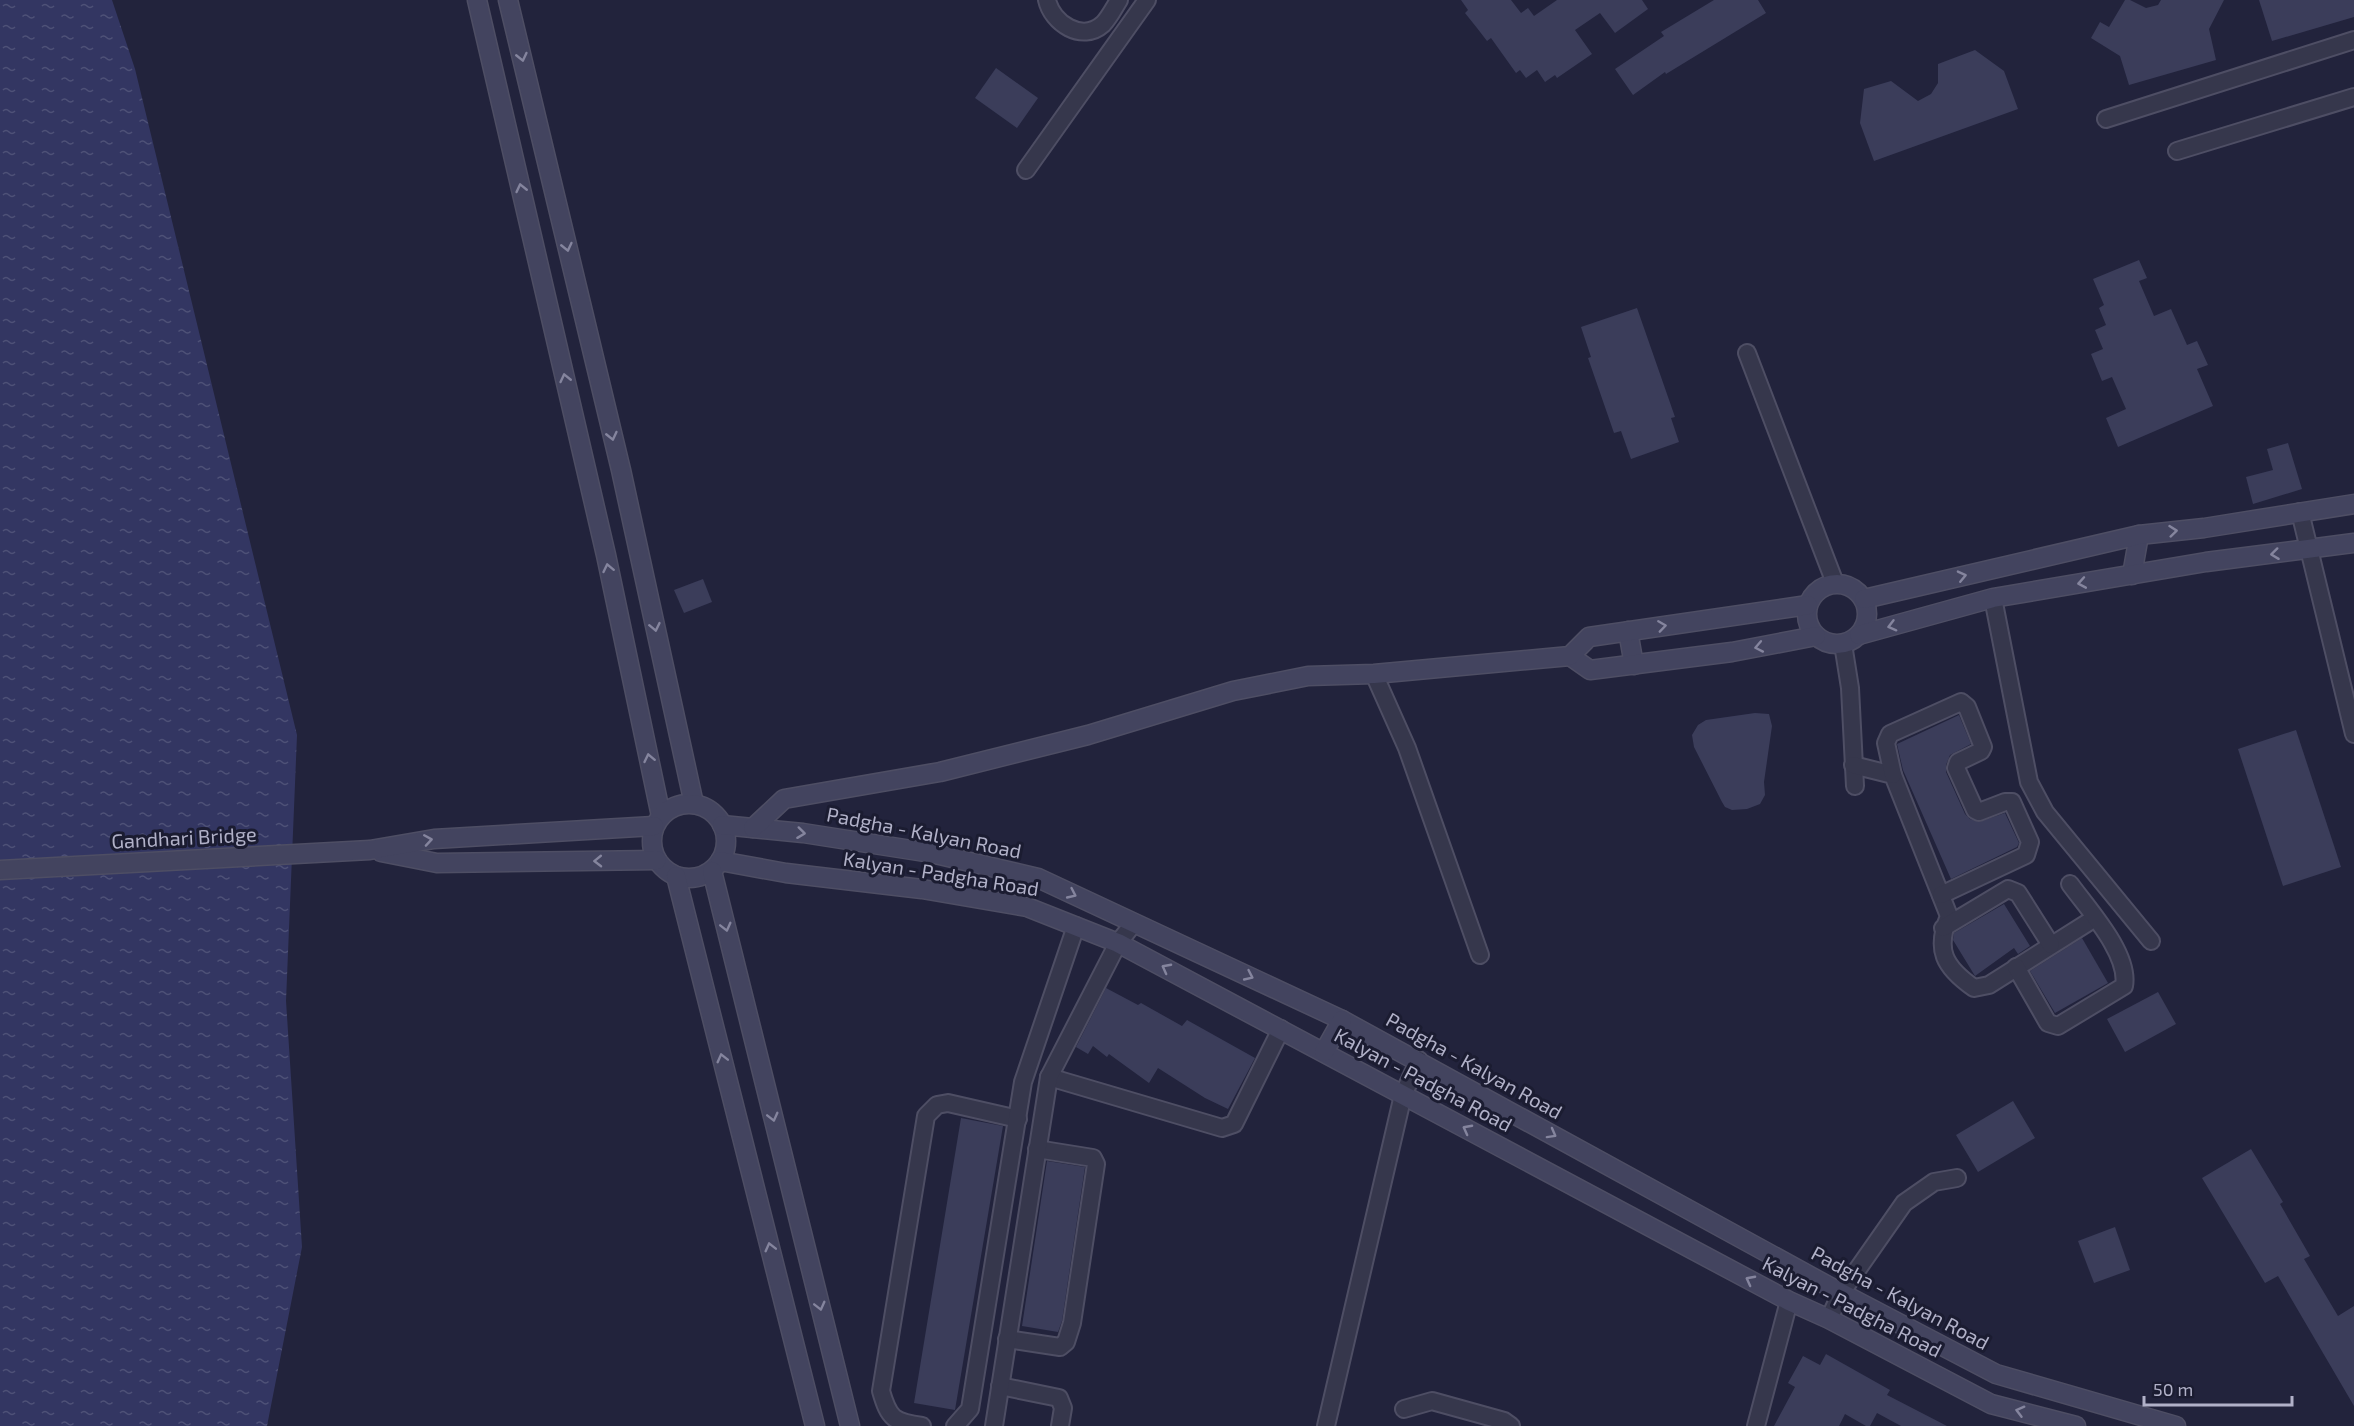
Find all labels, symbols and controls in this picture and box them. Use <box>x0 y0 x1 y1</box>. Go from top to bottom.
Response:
one-way arrow <box>515 52 528 62</box>
one-way arrow <box>515 183 528 193</box>
one-way arrow <box>560 241 573 251</box>
one-way arrow <box>559 373 572 383</box>
one-way arrow <box>605 431 618 441</box>
one-way arrow <box>2168 525 2177 538</box>
one-way arrow <box>2271 547 2280 559</box>
one-way arrow <box>603 563 616 573</box>
one-way arrow <box>1956 570 1966 583</box>
one-way arrow <box>2078 576 2088 589</box>
one-way arrow <box>1888 619 1898 631</box>
one-way arrow <box>648 621 661 631</box>
one-way arrow <box>1657 621 1666 633</box>
one-way arrow <box>1754 640 1764 653</box>
one-way arrow <box>643 754 656 764</box>
street label: Padgha - Kalyan Road <box>825 801 1024 863</box>
street label: Gandhari Bridge <box>111 821 257 853</box>
one-way arrow <box>797 826 806 838</box>
one-way arrow <box>423 835 433 847</box>
street label: Kalyan - Padgha Road <box>842 846 1041 900</box>
one-way arrow <box>594 855 603 867</box>
one-way arrow <box>1066 887 1077 899</box>
one-way arrow <box>719 922 732 932</box>
one-way arrow <box>1161 964 1172 975</box>
one-way arrow <box>1243 969 1254 981</box>
street label: Padgha - Kalyan Road <box>1382 1007 1567 1124</box>
street label: Kalyan - Padgha Road <box>1331 1022 1516 1136</box>
one-way arrow <box>717 1053 730 1063</box>
one-way arrow <box>766 1111 779 1121</box>
one-way arrow <box>1463 1125 1474 1136</box>
one-way arrow <box>1546 1127 1557 1138</box>
street label: Padgha - Kalyan Road <box>1808 1240 1993 1354</box>
one-way arrow <box>764 1242 777 1252</box>
street label: Kalyan - Padgha Road <box>1759 1251 1946 1362</box>
one-way arrow <box>1746 1276 1757 1288</box>
one-way arrow <box>813 1301 826 1311</box>
scale bar <box>2144 1369 2292 1407</box>
text: 50 m <box>2153 1378 2193 1400</box>
one-way arrow <box>2015 1406 2025 1419</box>

